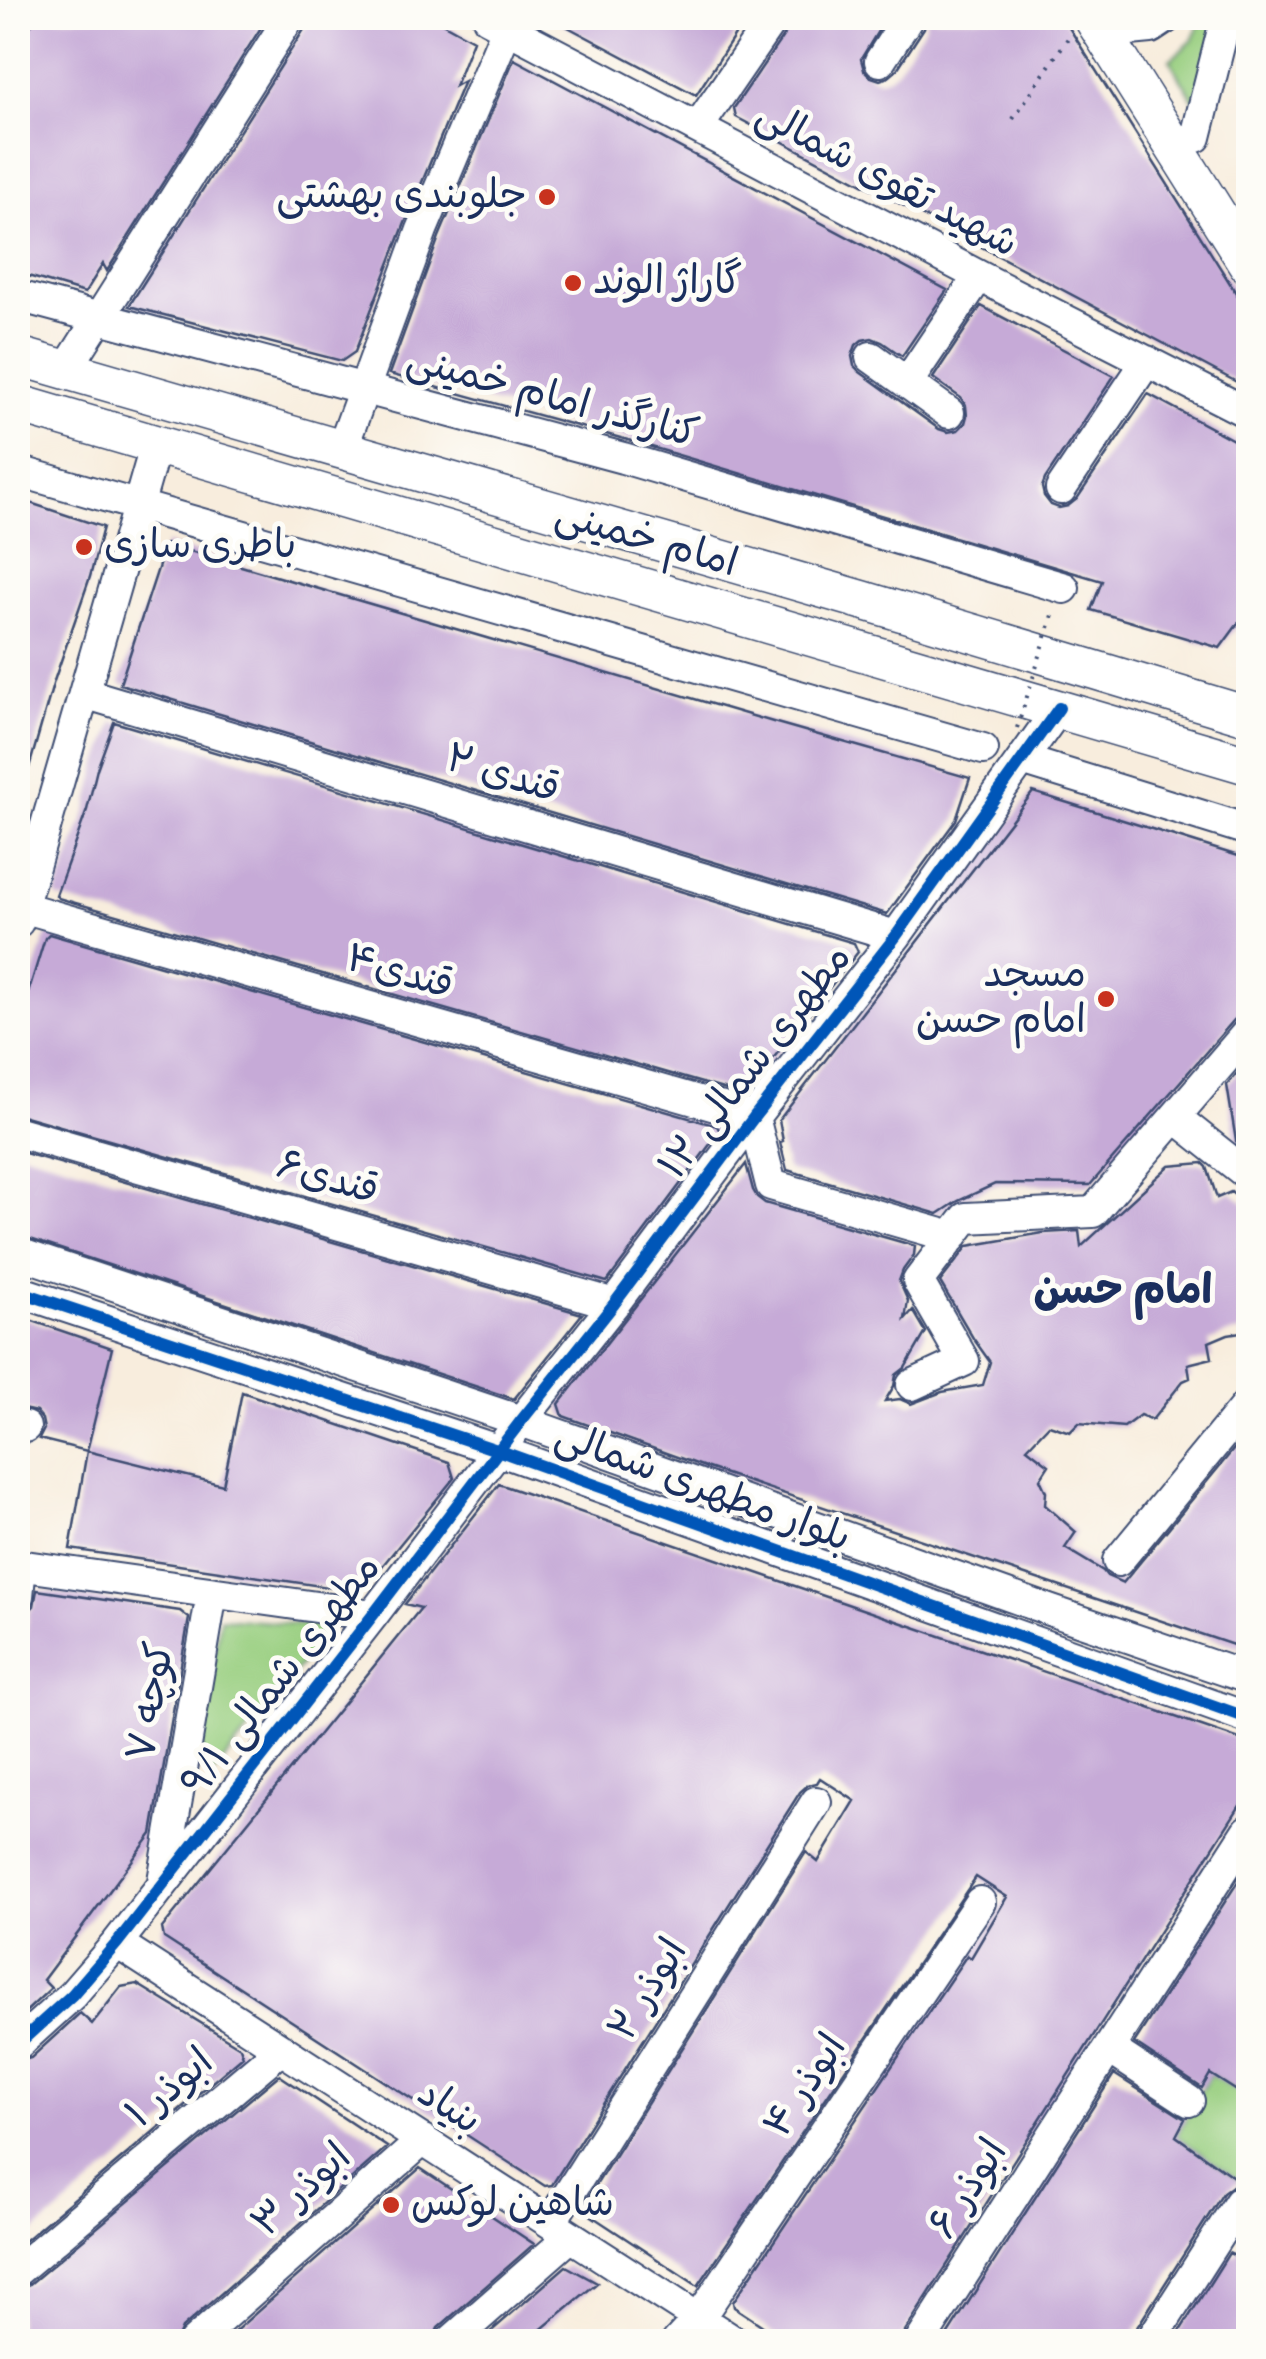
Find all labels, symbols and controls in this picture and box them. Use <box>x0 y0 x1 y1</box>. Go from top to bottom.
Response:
street label: شهید تقوی شمالی <box>744 87 1028 275</box>
place label: جلوبندی بهشتی <box>276 168 527 227</box>
marker: جلوبندی بهشتی <box>536 186 558 208</box>
place label: گاراژ الوند <box>593 254 742 313</box>
marker: گاراژ الوند <box>562 272 584 294</box>
street label: کنارگذر امام خمینی <box>400 332 704 466</box>
street label: امام خمینی <box>548 487 744 595</box>
place label: باطری سازی <box>104 518 296 577</box>
marker: باطری سازی <box>73 536 95 558</box>
street label: قندی ۲ <box>438 731 566 821</box>
street label: قندی۴ <box>338 931 460 1017</box>
street label: مطهری شمالی ۱۲ <box>646 933 868 1193</box>
place label: مسجد امام حسن <box>916 947 1086 1052</box>
marker: مسجد امام حسن <box>1095 988 1117 1010</box>
street label: قندی۶ <box>269 1137 385 1223</box>
district label: امام حسن <box>1034 1262 1212 1323</box>
street label: بلوار مطهری شمالی <box>546 1408 858 1570</box>
street label: مطهری شمالی ۹/۱ <box>169 1543 397 1811</box>
street label: کوچه ۷ <box>114 1638 192 1766</box>
street label: ابوذر ۲ <box>596 1928 704 2054</box>
street label: ابوذر ۴ <box>751 2023 863 2151</box>
street label: ابوذر ۱ <box>114 2036 228 2144</box>
street label: بنیاد <box>404 2066 492 2152</box>
street label: ابوذر ۶ <box>916 2128 1024 2252</box>
street label: ابوذر ۳ <box>240 2131 366 2253</box>
place label: شاهین لوکس <box>411 2176 614 2235</box>
marker: شاهین لوکس <box>380 2194 402 2216</box>

